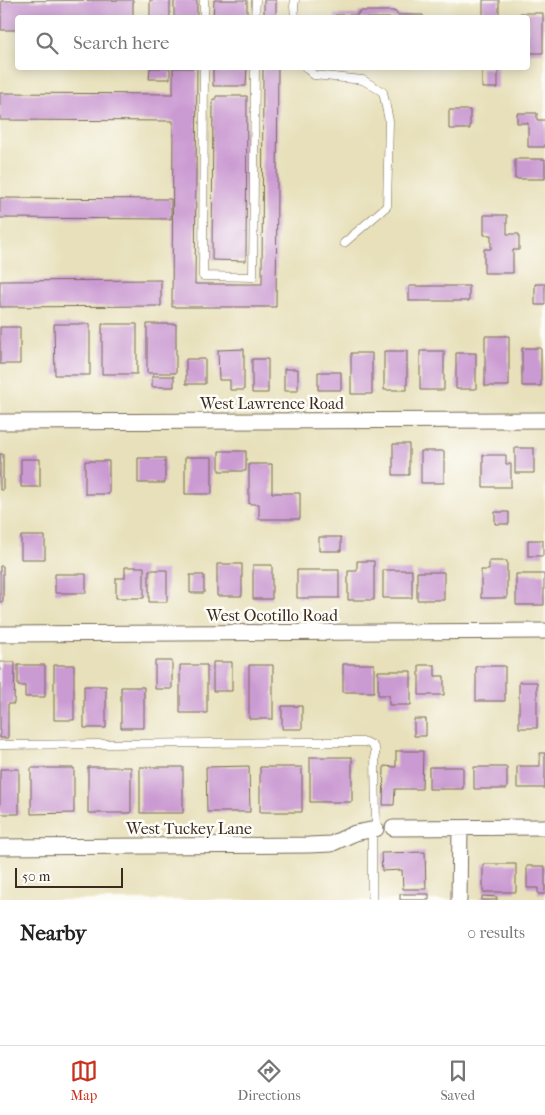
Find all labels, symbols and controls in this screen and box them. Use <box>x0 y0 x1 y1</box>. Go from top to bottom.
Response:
search box <box>15 15 530 70</box>
icon: search <box>33 29 61 57</box>
text: Search here <box>73 32 169 54</box>
street label: West Lawrence Road <box>199 394 344 413</box>
street label: West Ocotillo Road <box>205 606 338 625</box>
street label: West Tuckey Lane <box>125 819 252 838</box>
scale bar <box>15 865 122 888</box>
text: 50 m <box>22 868 50 885</box>
text: Nearby <box>20 921 86 945</box>
text: 0 results <box>467 923 525 942</box>
tab: Map <box>70 1057 98 1104</box>
tab: Directions <box>238 1057 301 1104</box>
tab: Saved <box>440 1057 475 1104</box>

